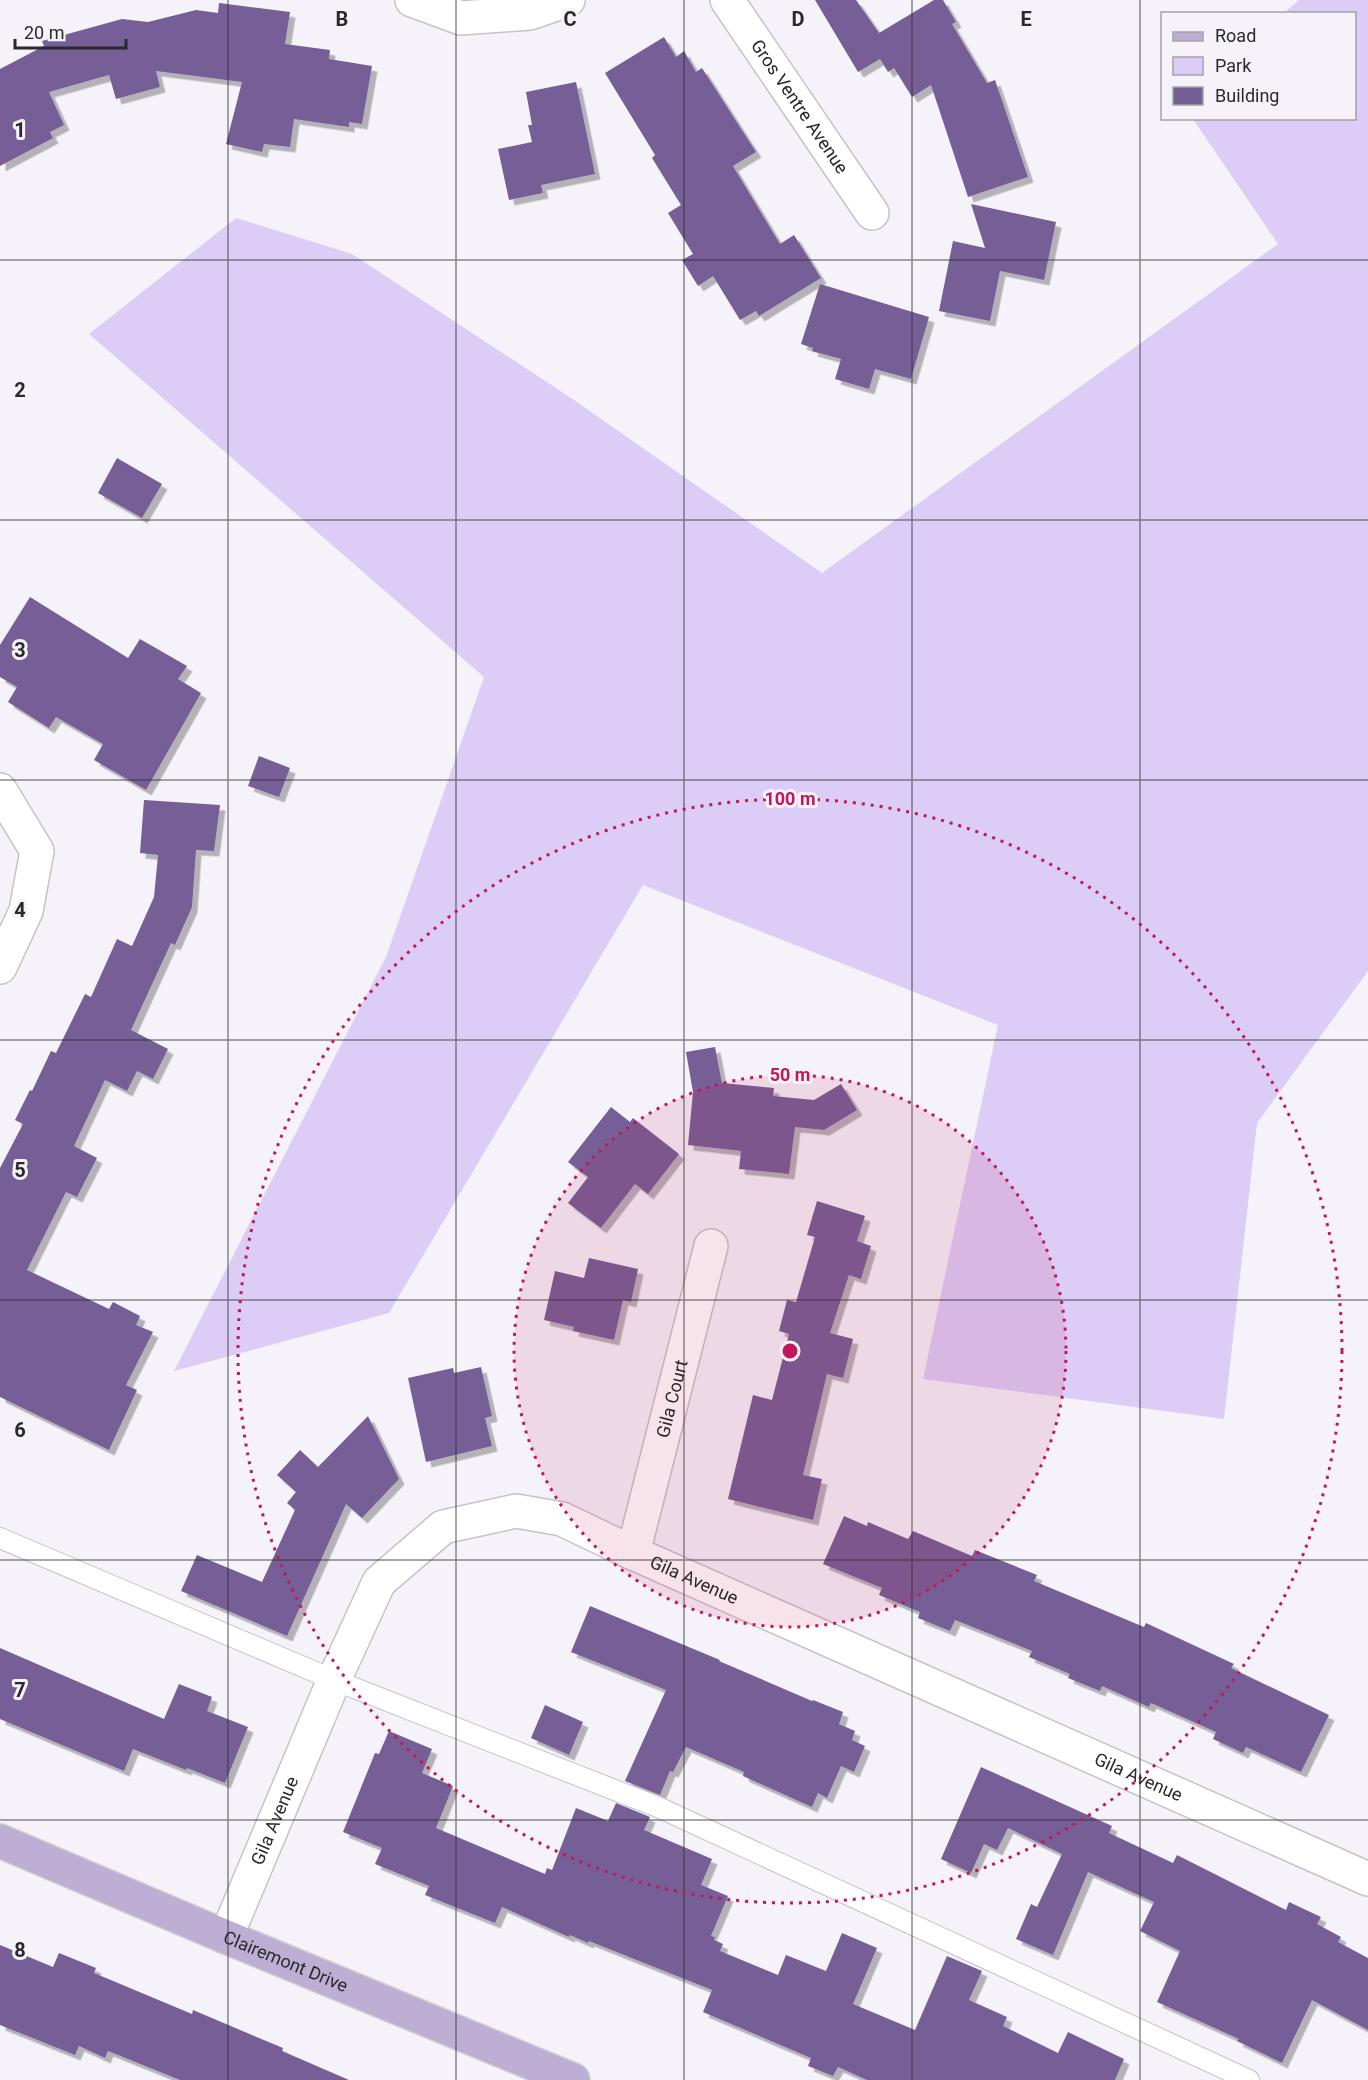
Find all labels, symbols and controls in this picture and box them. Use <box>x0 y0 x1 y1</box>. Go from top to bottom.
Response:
text: B <box>336 7 348 31</box>
text: C <box>563 7 577 31</box>
text: D <box>792 7 805 31</box>
text: E <box>1020 7 1032 31</box>
scale bar <box>15 12 126 50</box>
legend <box>1161 12 1356 120</box>
text: 20 m <box>24 22 64 43</box>
text: Road <box>1215 25 1256 46</box>
street label: Gros Ventre Avenue <box>747 35 853 177</box>
text: Park <box>1215 55 1252 76</box>
text: Building <box>1215 85 1279 106</box>
text: 1 <box>14 118 26 142</box>
text: 2 <box>14 378 26 402</box>
text: 3 <box>14 638 26 662</box>
text: 100 m <box>764 788 816 809</box>
text: 4 <box>14 898 26 922</box>
text: 50 m <box>770 1064 810 1085</box>
text: 5 <box>14 1158 26 1182</box>
centre of rings <box>780 1341 800 1361</box>
street label: Gila Court <box>652 1357 692 1440</box>
text: 6 <box>14 1418 26 1442</box>
street label: Gila Avenue <box>647 1551 742 1608</box>
text: 7 <box>14 1678 26 1702</box>
street label: Gila Avenue <box>1091 1748 1186 1805</box>
street label: Gila Avenue <box>246 1773 302 1868</box>
street label: Clairemont Drive <box>220 1926 351 1996</box>
text: 8 <box>14 1938 26 1962</box>

